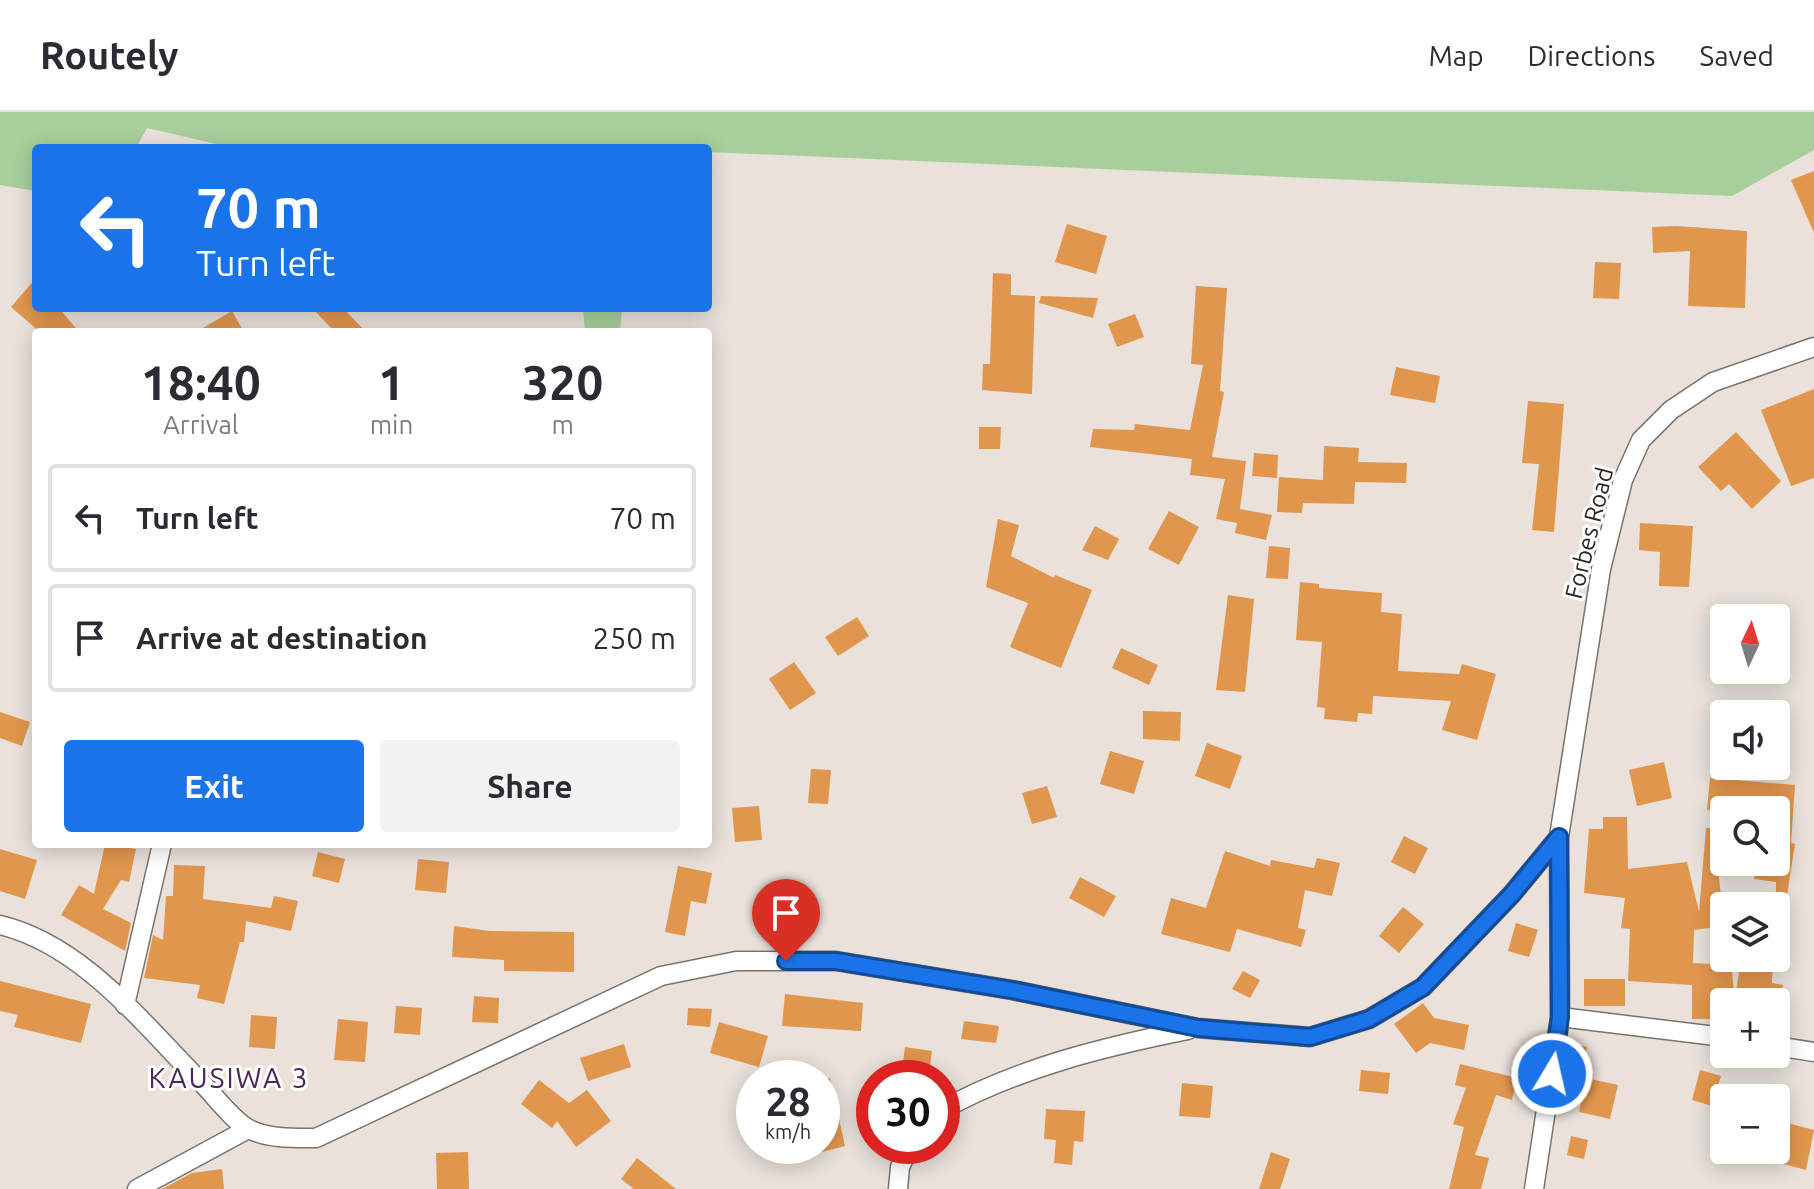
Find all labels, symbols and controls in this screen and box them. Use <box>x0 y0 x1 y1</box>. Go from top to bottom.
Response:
text: Routely <box>40 34 178 76</box>
text: Map <box>1428 40 1484 71</box>
text: Directions <box>1528 40 1655 71</box>
text: Saved <box>1699 40 1774 71</box>
icon: left <box>64 176 168 280</box>
text: 70 m <box>196 176 321 239</box>
text: Turn left <box>196 242 335 283</box>
text: 18:40 <box>141 355 261 409</box>
text: 1 <box>378 355 405 409</box>
text: 320 <box>522 355 603 409</box>
text: Arrival <box>163 410 239 439</box>
text: min <box>370 410 413 439</box>
text: m <box>551 410 574 439</box>
street label: Forbes Road <box>1560 465 1618 601</box>
icon: left <box>68 496 112 540</box>
text: Turn left <box>136 501 258 535</box>
text: 70 m <box>609 501 676 535</box>
north arrow <box>1710 604 1790 684</box>
map controls <box>1710 604 1790 1164</box>
icon: arrive <box>68 616 112 660</box>
text: Arrive at destination <box>136 621 428 655</box>
text: 250 m <box>592 621 676 655</box>
button: sound <box>1710 700 1790 780</box>
button: Exit <box>64 740 364 832</box>
button: Share <box>380 740 680 832</box>
button: search <box>1710 796 1790 876</box>
pin <box>752 879 820 961</box>
icon: arrive <box>764 891 808 935</box>
button: layers <box>1710 892 1790 972</box>
button: + <box>1710 988 1790 1068</box>
position arrow <box>1510 1032 1594 1116</box>
speed limit sign: 30 <box>856 1060 960 1164</box>
district label: KAUSIWA 3 <box>148 1062 310 1093</box>
text: 28 <box>765 1079 811 1124</box>
button: − <box>1710 1084 1790 1164</box>
text: km/h <box>765 1120 811 1143</box>

